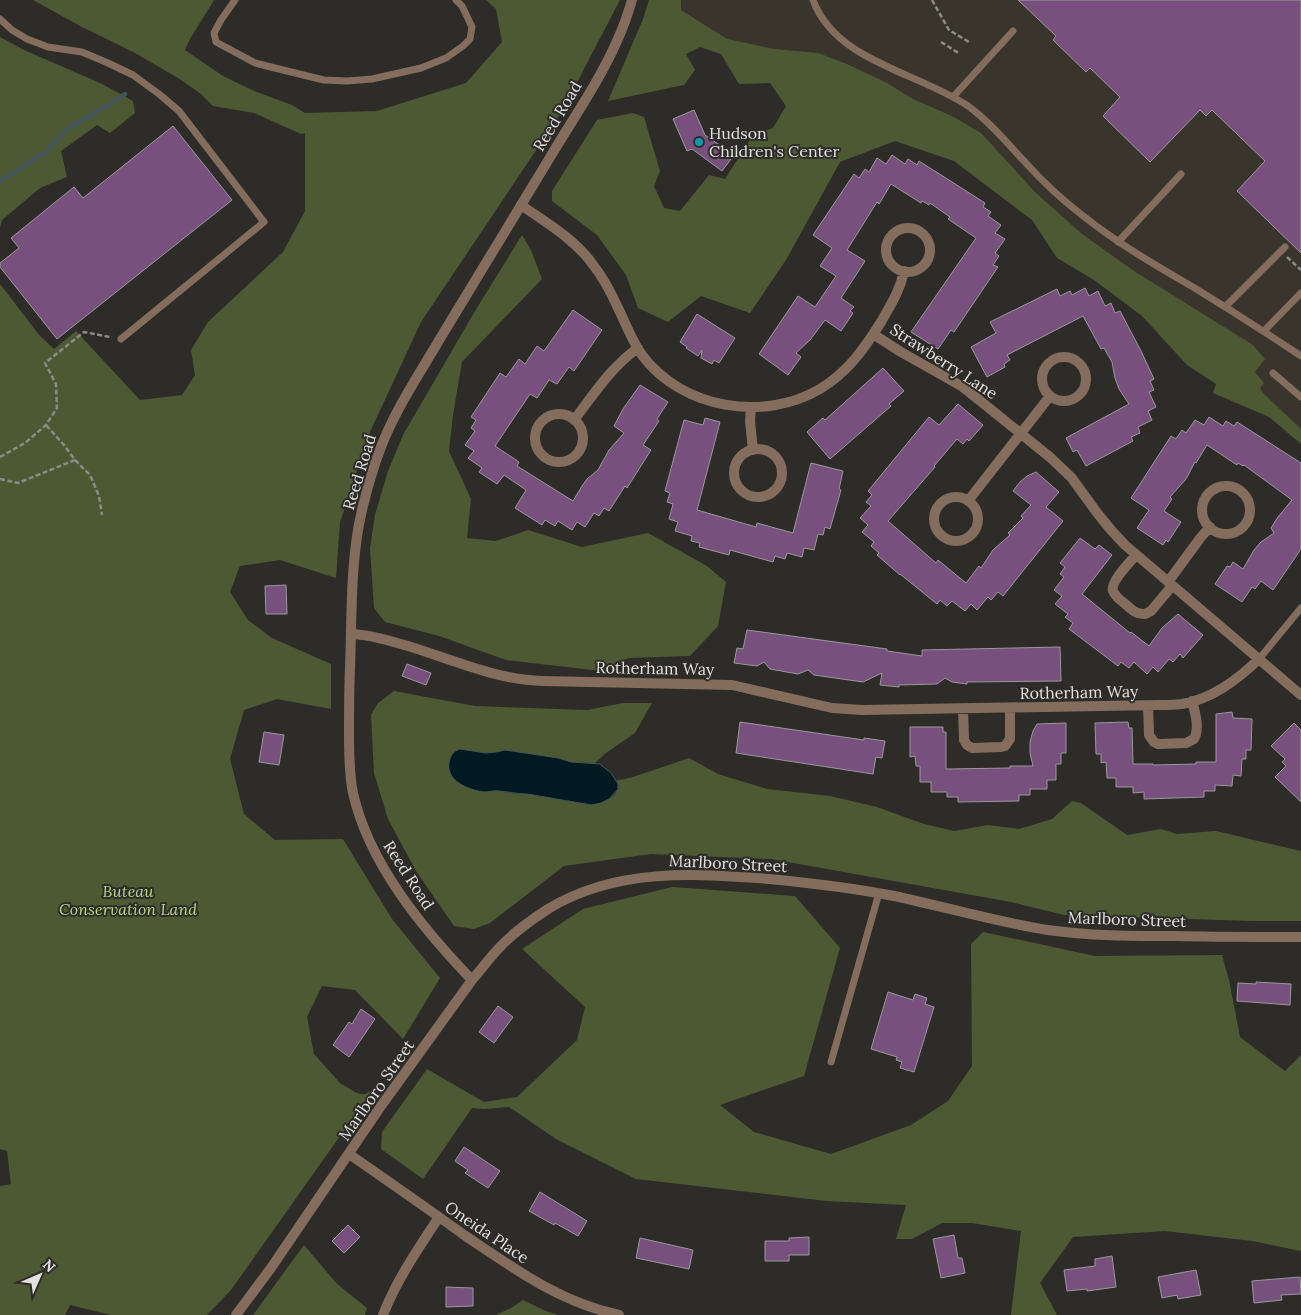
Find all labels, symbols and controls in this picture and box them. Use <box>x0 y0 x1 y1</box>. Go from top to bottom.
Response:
street label: Reed Road <box>528 77 586 155</box>
place label: Hudson Children's Center <box>709 123 839 161</box>
marker: Hudson Children's Center <box>693 136 705 148</box>
street label: Strawberry Lane <box>887 319 1002 403</box>
street label: Reed Road <box>338 431 380 512</box>
street label: Rotherham Way <box>595 657 715 679</box>
street label: Rotherham Way <box>1019 681 1139 703</box>
street label: Reed Road <box>379 837 439 914</box>
street label: Marlboro Street <box>668 850 789 876</box>
park label: Buteau Conservation Land <box>59 881 197 919</box>
street label: Marlboro Street <box>1067 907 1187 931</box>
street label: Marlboro Street <box>334 1035 419 1144</box>
street label: Oneida Place <box>441 1197 533 1268</box>
north arrow <box>15 1250 65 1300</box>
text: N <box>39 1256 60 1276</box>

